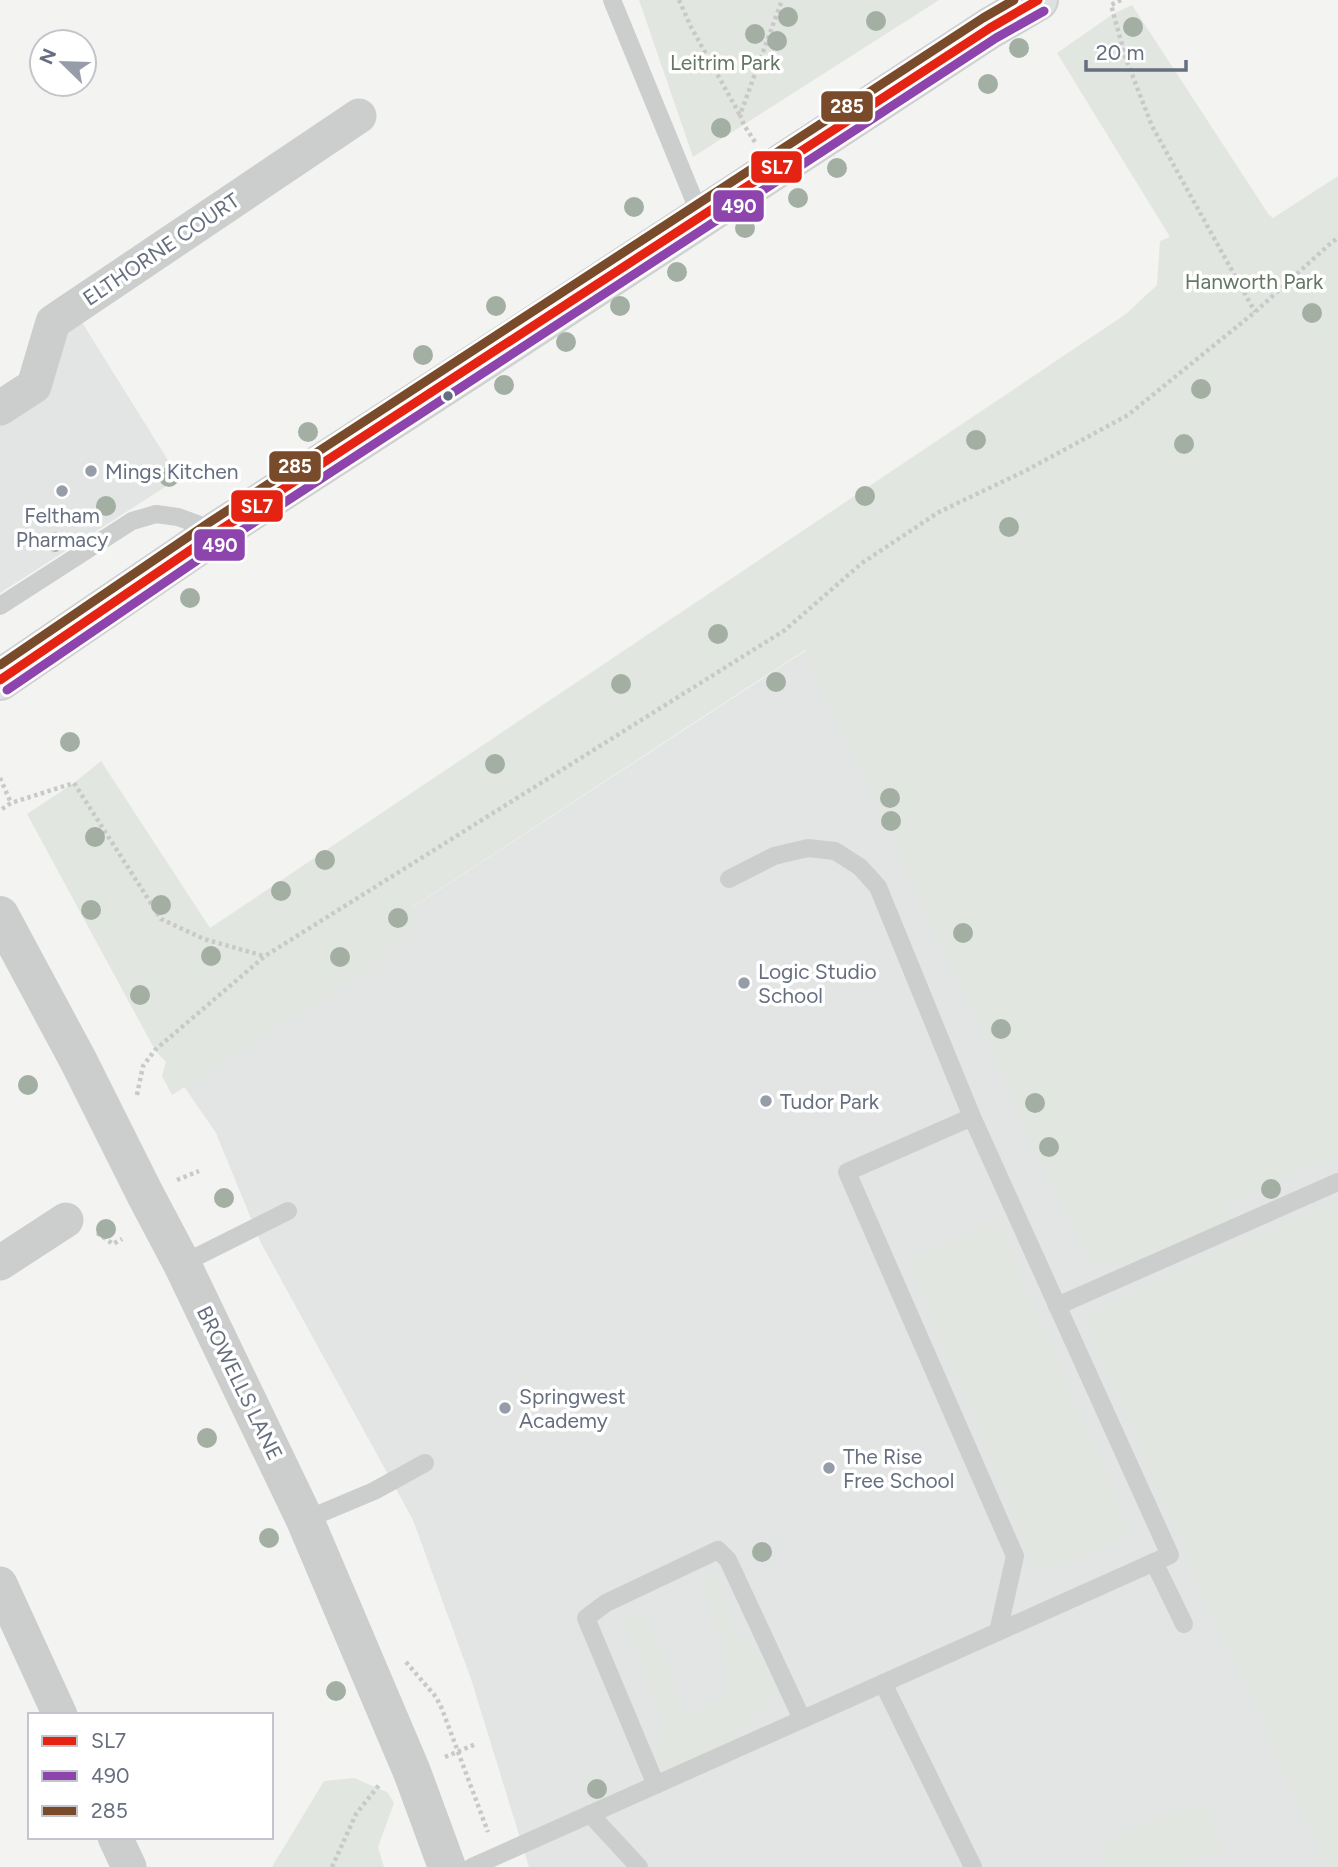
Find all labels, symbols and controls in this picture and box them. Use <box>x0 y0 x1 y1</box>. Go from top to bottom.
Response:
north arrow <box>28 28 98 98</box>
scale bar <box>1086 28 1186 72</box>
text: 20 m <box>1096 40 1144 65</box>
text: N <box>34 45 61 68</box>
park label: Leitrim Park <box>670 50 781 75</box>
line badge: 285 <box>820 90 874 123</box>
text: 285 <box>830 95 864 118</box>
line badge: SL7 <box>750 150 803 184</box>
text: SL7 <box>761 156 793 179</box>
street label: ELTHORNE COURT <box>78 187 244 311</box>
line badge: 490 <box>712 189 765 223</box>
text: 490 <box>721 195 757 218</box>
park label: Hanworth Park <box>1185 269 1324 294</box>
unlabelled marker <box>441 389 455 403</box>
line badge: 285 <box>268 450 322 483</box>
text: 285 <box>278 455 312 478</box>
place label: Mings Kitchen <box>105 459 239 484</box>
marker: Mings Kitchen <box>83 463 99 479</box>
marker: Feltham Pharmacy <box>54 483 70 499</box>
line badge: SL7 <box>230 489 284 523</box>
text: SL7 <box>241 495 273 518</box>
place label: Feltham Pharmacy <box>16 503 108 552</box>
line badge: 490 <box>193 528 246 562</box>
text: 490 <box>202 534 238 557</box>
place label: Logic Studio School <box>758 959 877 1008</box>
marker: Logic Studio School <box>736 975 752 991</box>
place label: Tudor Park <box>780 1089 880 1114</box>
marker: Tudor Park <box>758 1093 774 1109</box>
street label: BROWELLS LANE <box>192 1302 288 1464</box>
place label: Springwest Academy <box>519 1384 626 1433</box>
marker: Springwest Academy <box>497 1400 513 1416</box>
place label: The Rise Free School <box>843 1444 954 1493</box>
marker: The Rise Free School <box>821 1460 837 1476</box>
legend <box>28 1713 273 1839</box>
text: SL7 <box>91 1728 126 1753</box>
text: 490 <box>91 1763 129 1788</box>
text: 285 <box>91 1798 128 1823</box>

